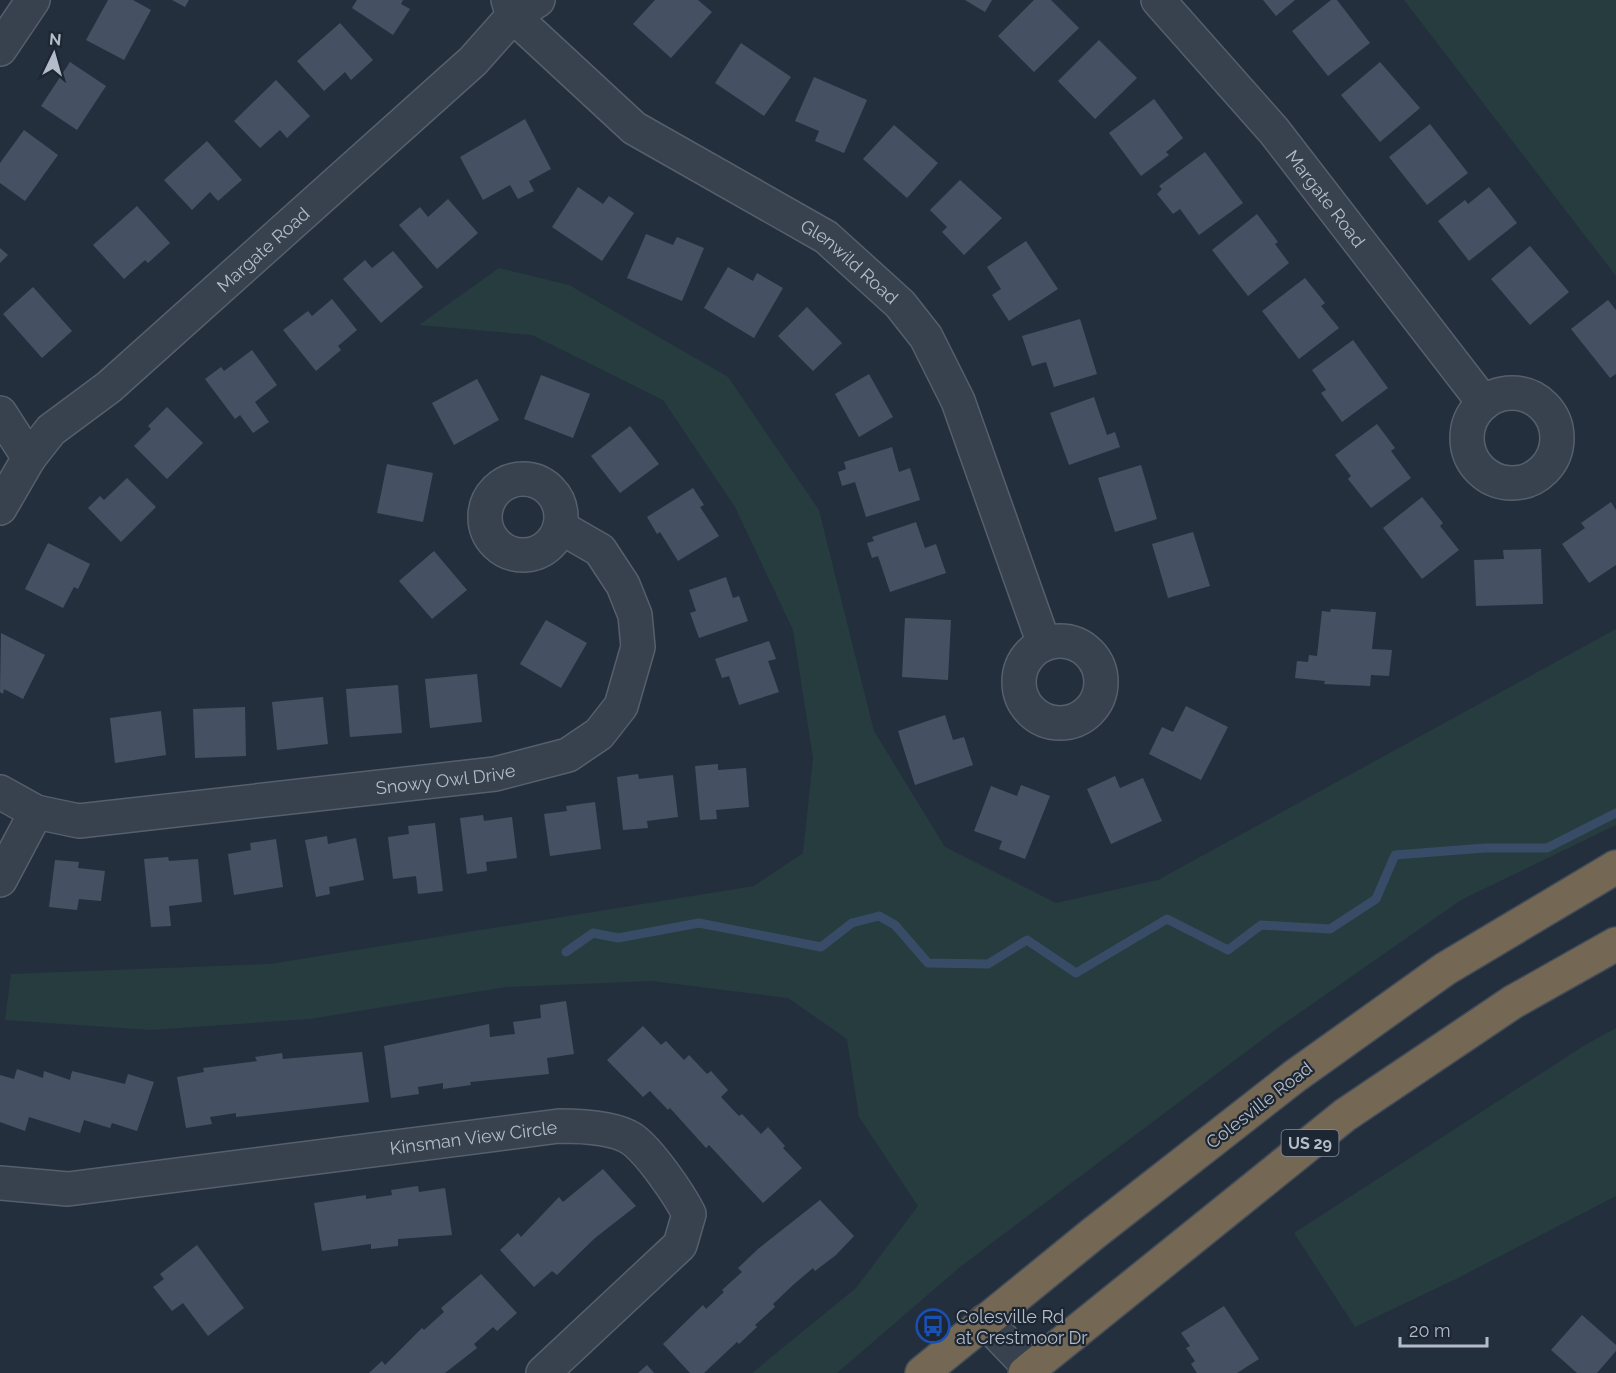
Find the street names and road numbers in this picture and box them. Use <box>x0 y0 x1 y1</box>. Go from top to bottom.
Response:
street label: Margate Road <box>1282 146 1370 251</box>
street label: Margate Road <box>212 203 313 296</box>
street label: Glenwild Road <box>797 215 903 308</box>
street label: Snowy Owl Drive <box>375 759 518 798</box>
street label: Colesville Road <box>1202 1057 1316 1153</box>
street label: Kinsman View Circle <box>389 1116 559 1158</box>
road number: US 29 <box>1282 1130 1338 1156</box>

